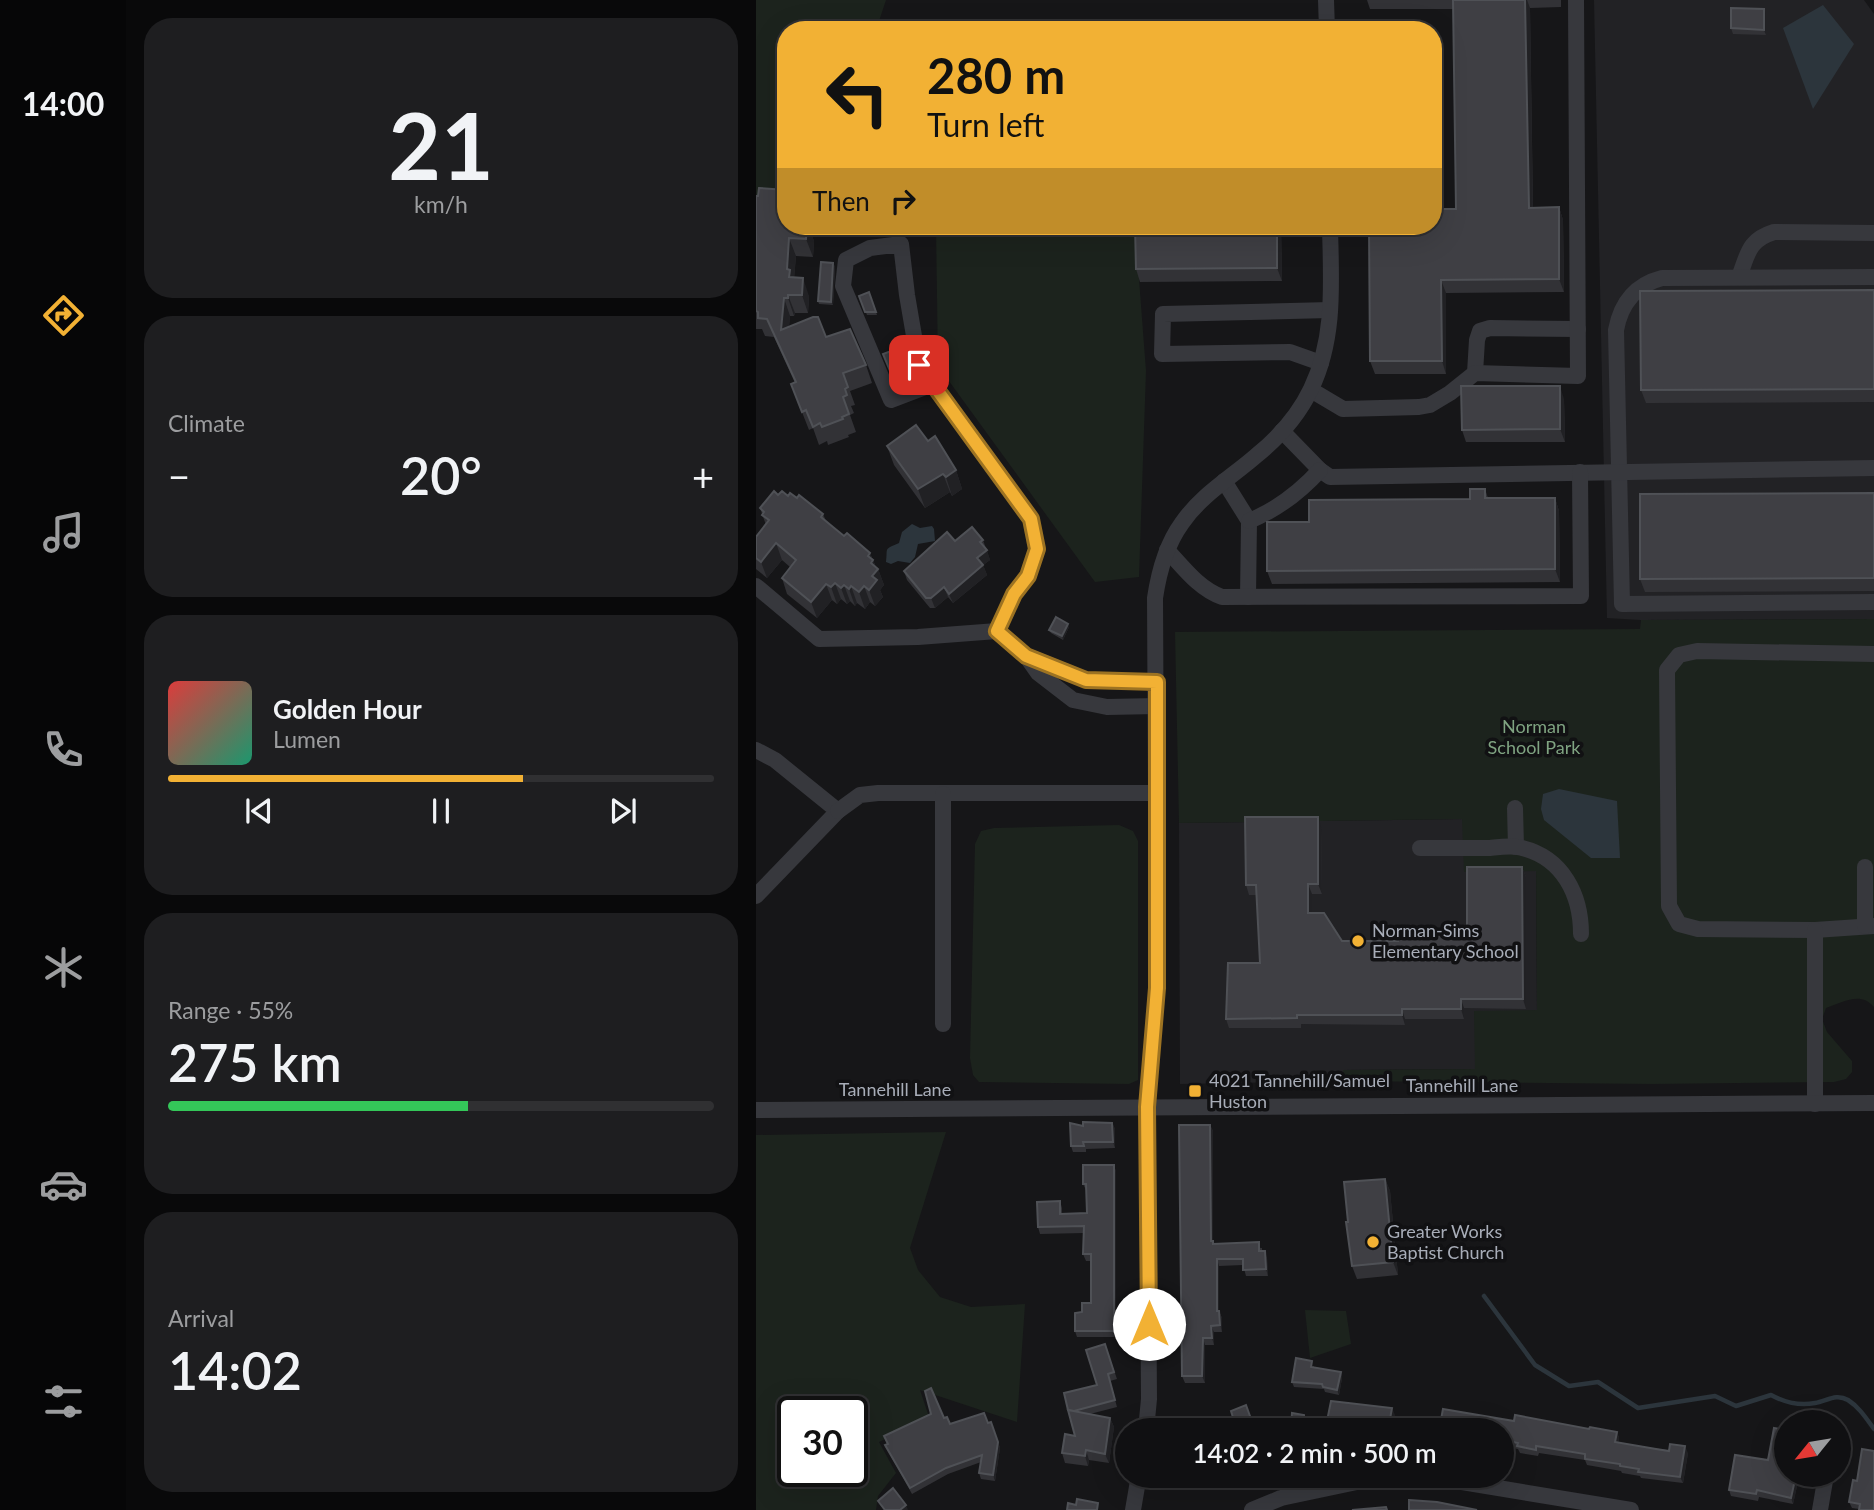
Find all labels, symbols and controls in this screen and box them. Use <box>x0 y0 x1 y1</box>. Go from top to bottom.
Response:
text: 280 m <box>927 46 1065 104</box>
icon: left <box>812 49 903 140</box>
text: 14:00 <box>22 84 104 123</box>
text: 21 <box>388 90 494 199</box>
text: Turn left <box>927 105 1044 144</box>
icon: right <box>884 182 922 220</box>
text: Then <box>812 185 870 217</box>
text: km/h <box>414 190 468 218</box>
icon: directions <box>39 291 88 340</box>
pin <box>889 335 949 395</box>
icon: arrive <box>900 346 938 384</box>
text: Climate <box>168 409 245 437</box>
text: 20° <box>400 444 482 506</box>
text: − <box>168 453 190 499</box>
text: + <box>692 453 714 499</box>
icon: music <box>39 508 88 557</box>
text: Golden Hour <box>273 693 422 725</box>
park label: Norman School Park <box>1488 715 1581 758</box>
icon: phone <box>39 725 88 774</box>
text: Lumen <box>273 725 341 753</box>
icon: previous <box>240 792 278 830</box>
icon: pause <box>422 792 460 830</box>
icon: next <box>604 792 642 830</box>
place label: Norman-Sims Elementary School <box>1372 919 1519 962</box>
marker: Norman-Sims Elementary School <box>1350 933 1366 949</box>
icon: climate <box>39 943 88 992</box>
text: Range · 55% <box>168 996 293 1024</box>
text: 275 km <box>168 1031 342 1093</box>
place label: 4021 Tannehill/Samuel Huston <box>1209 1069 1390 1112</box>
street label: Tannehill Lane <box>1406 1074 1518 1096</box>
street label: Tannehill Lane <box>839 1078 951 1100</box>
marker: 4021 Tannehill/Samuel Huston <box>1187 1083 1203 1099</box>
icon: car <box>39 1160 88 1209</box>
place label: Greater Works Baptist Church <box>1387 1220 1504 1263</box>
marker: Greater Works Baptist Church <box>1365 1234 1381 1250</box>
position arrow <box>1112 1287 1186 1361</box>
text: Arrival <box>168 1304 234 1332</box>
text: 14:02 <box>168 1339 302 1401</box>
icon: filters <box>39 1377 88 1426</box>
speed limit sign: 30 <box>777 1396 868 1487</box>
north arrow <box>1774 1410 1852 1488</box>
map controls <box>1774 1410 1851 1487</box>
text: 14:02 · 2 min · 500 m <box>1192 1437 1437 1469</box>

